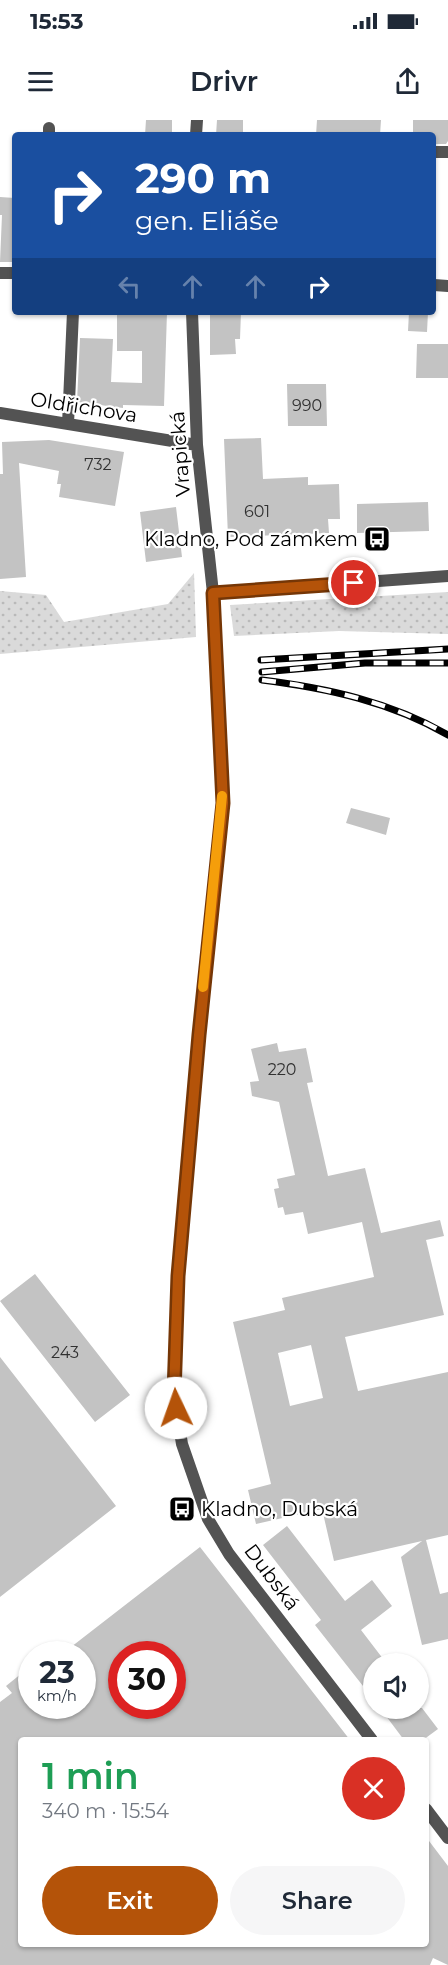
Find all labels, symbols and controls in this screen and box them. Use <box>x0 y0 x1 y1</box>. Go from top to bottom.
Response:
text: 15:53 <box>30 8 83 35</box>
icon: menu <box>24 65 57 98</box>
text: Drivr <box>190 65 258 98</box>
icon: share <box>391 65 424 98</box>
text: 290 m <box>135 152 271 204</box>
icon: right <box>36 156 114 234</box>
text: gen. Eliáše <box>135 204 279 237</box>
icon: left <box>113 270 146 303</box>
icon: ahead <box>176 270 209 303</box>
icon: ahead <box>239 270 272 303</box>
icon: right <box>302 270 335 303</box>
street label: Oldřichova <box>29 387 139 427</box>
house number: 990 <box>292 396 322 415</box>
street label: Vrapická <box>165 410 195 498</box>
house number: 732 <box>84 455 112 474</box>
house number: 601 <box>244 502 270 521</box>
bus stop icon: Kladno, Pod zámkem <box>362 524 392 554</box>
place label: Kladno, Pod zámkem <box>144 527 358 551</box>
pin <box>328 557 379 608</box>
icon: arrive <box>337 566 370 599</box>
house number: 220 <box>268 1060 296 1079</box>
house number: 243 <box>51 1343 79 1362</box>
position arrow <box>144 1376 208 1440</box>
bus stop icon: Kladno, Dubská <box>167 1494 197 1524</box>
place label: Kladno, Dubská <box>201 1497 358 1521</box>
street label: Dubská <box>239 1539 305 1615</box>
speed limit sign: 30 <box>108 1641 186 1719</box>
map controls <box>363 1653 429 1719</box>
button: sound <box>363 1653 429 1719</box>
text: 23 <box>39 1654 75 1691</box>
text: km/h <box>37 1686 77 1705</box>
text: 1 min <box>42 1754 139 1798</box>
button: close <box>342 1757 405 1820</box>
text: 340 m · 15:54 <box>42 1799 169 1823</box>
button: Exit <box>42 1866 218 1935</box>
button: Share <box>230 1866 405 1935</box>

